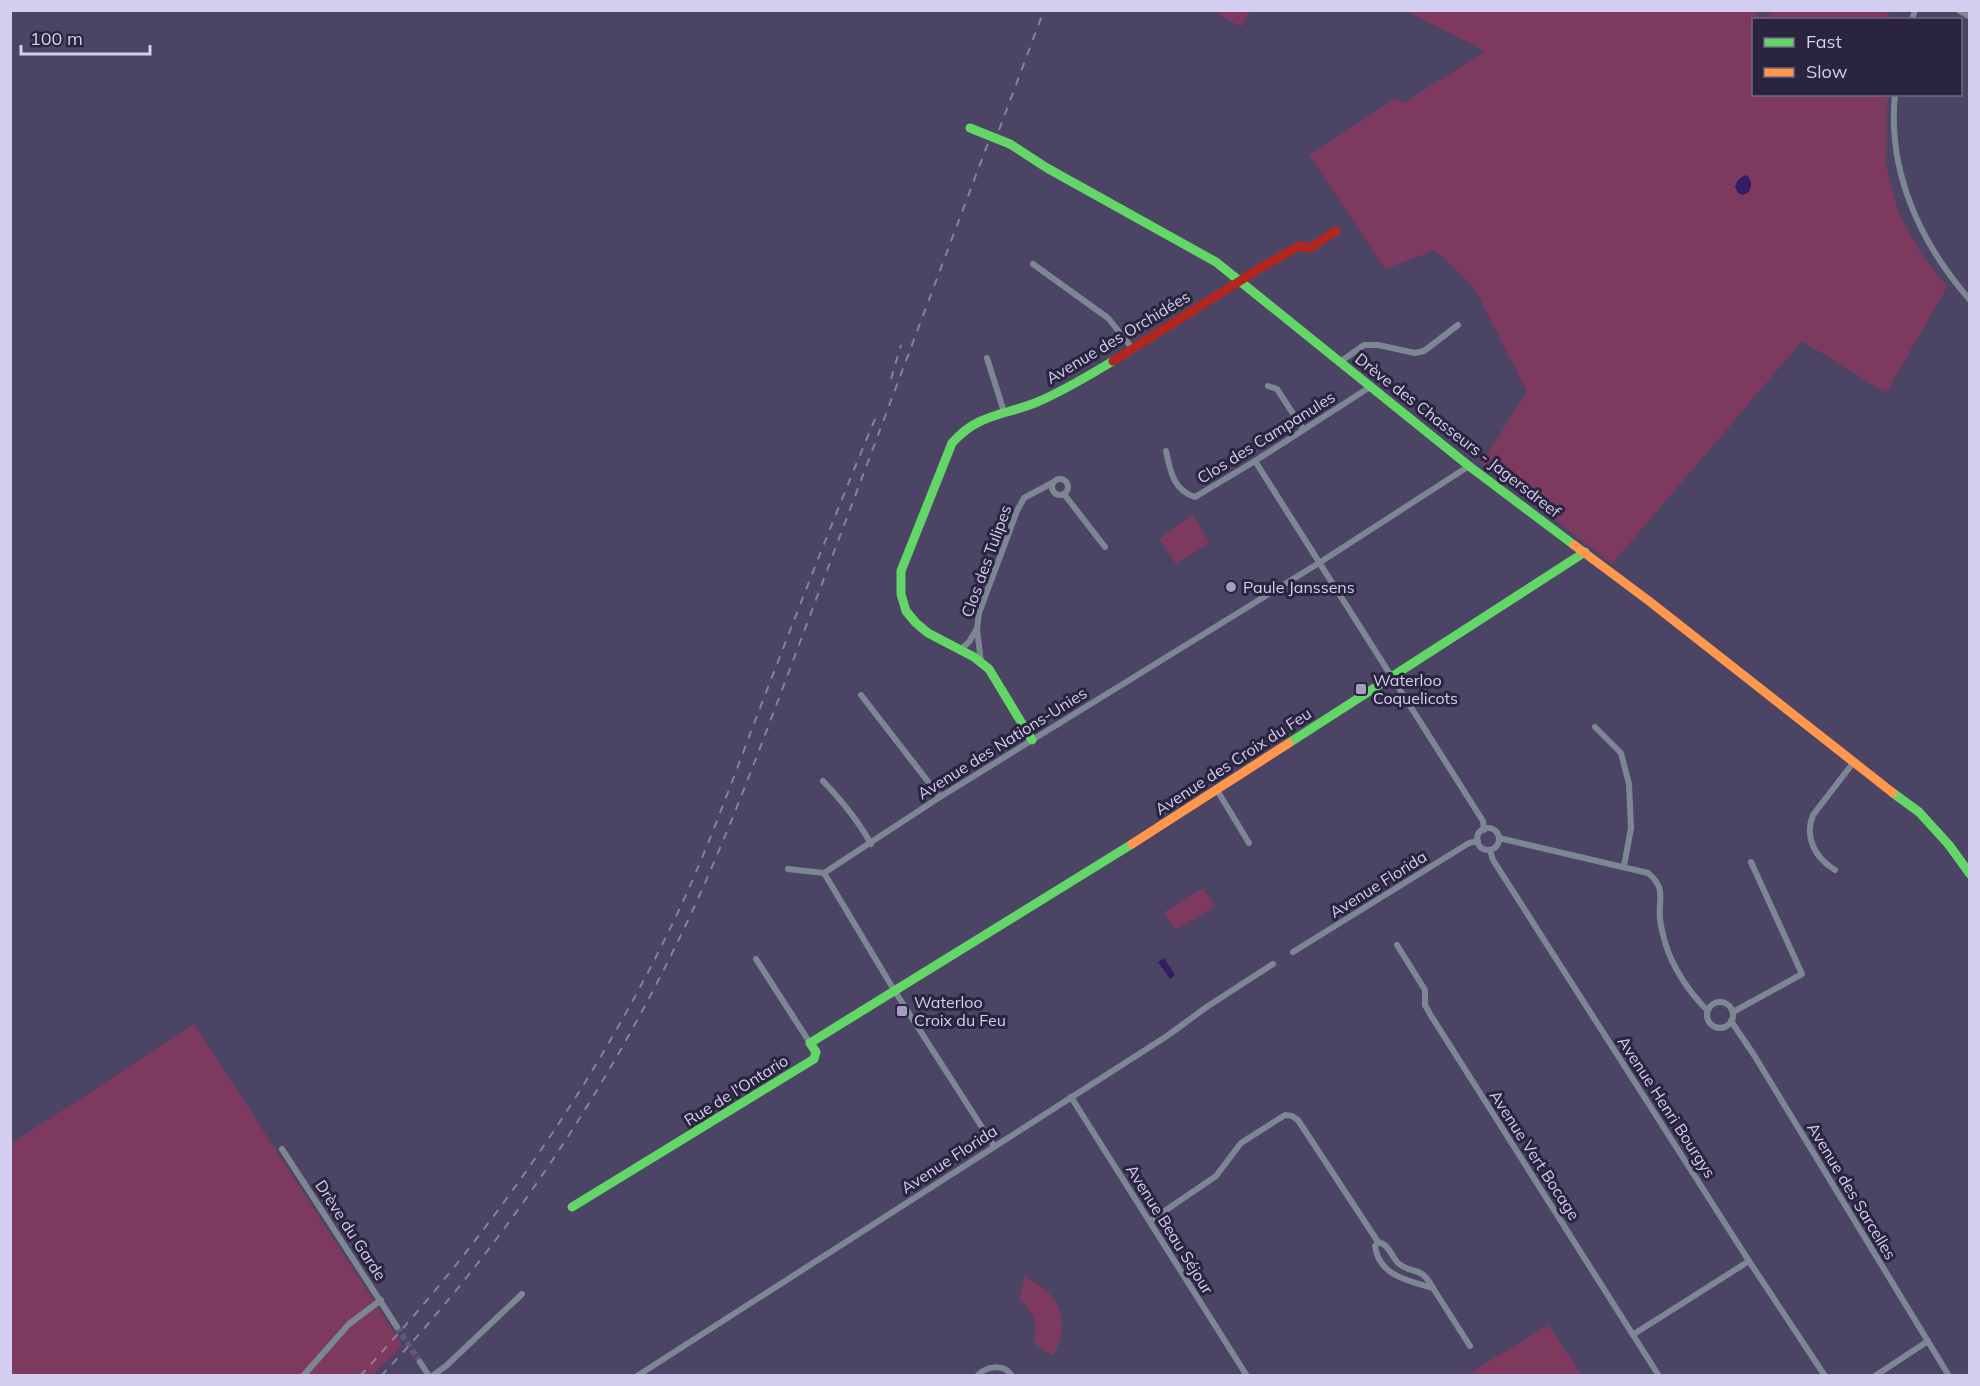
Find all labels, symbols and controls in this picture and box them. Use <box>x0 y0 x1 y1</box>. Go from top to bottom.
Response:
scale bar <box>21 18 150 56</box>
legend <box>1752 18 1962 96</box>
text: 100 m <box>30 27 83 50</box>
text: Fast <box>1806 30 1842 53</box>
text: Slow <box>1806 60 1848 83</box>
street label: Avenue des Orchidées <box>1042 286 1194 388</box>
street label: Drève des Chasseurs - Jagersdreef <box>1351 348 1565 522</box>
street label: Clos des Campanules <box>1193 386 1339 488</box>
street label: Clos des Tulipes <box>956 502 1016 620</box>
place label: Paule Janssens <box>1243 577 1355 597</box>
marker: Paule Janssens <box>1224 580 1238 594</box>
place label: Waterloo Coquelicots <box>1373 670 1458 708</box>
marker: Waterloo Coquelicots <box>1354 682 1368 696</box>
street label: Avenue des Nations-Unies <box>914 683 1090 803</box>
street label: Avenue des Croix du Feu <box>1151 703 1315 819</box>
street label: Avenue Florida <box>1326 846 1430 922</box>
place label: Waterloo Croix du Feu <box>914 992 1006 1030</box>
marker: Waterloo Croix du Feu <box>895 1004 909 1018</box>
street label: Avenue Henri Bourgys <box>1614 1032 1720 1182</box>
street label: Rue de l'Ontario <box>680 1050 792 1130</box>
street label: Avenue Vert Bocage <box>1486 1086 1584 1224</box>
street label: Avenue des Sarcelles <box>1803 1119 1901 1263</box>
street label: Avenue Florida <box>897 1120 1001 1198</box>
street label: Avenue Beau Séjour <box>1122 1160 1218 1298</box>
street label: Drève du Garde <box>311 1176 391 1284</box>

